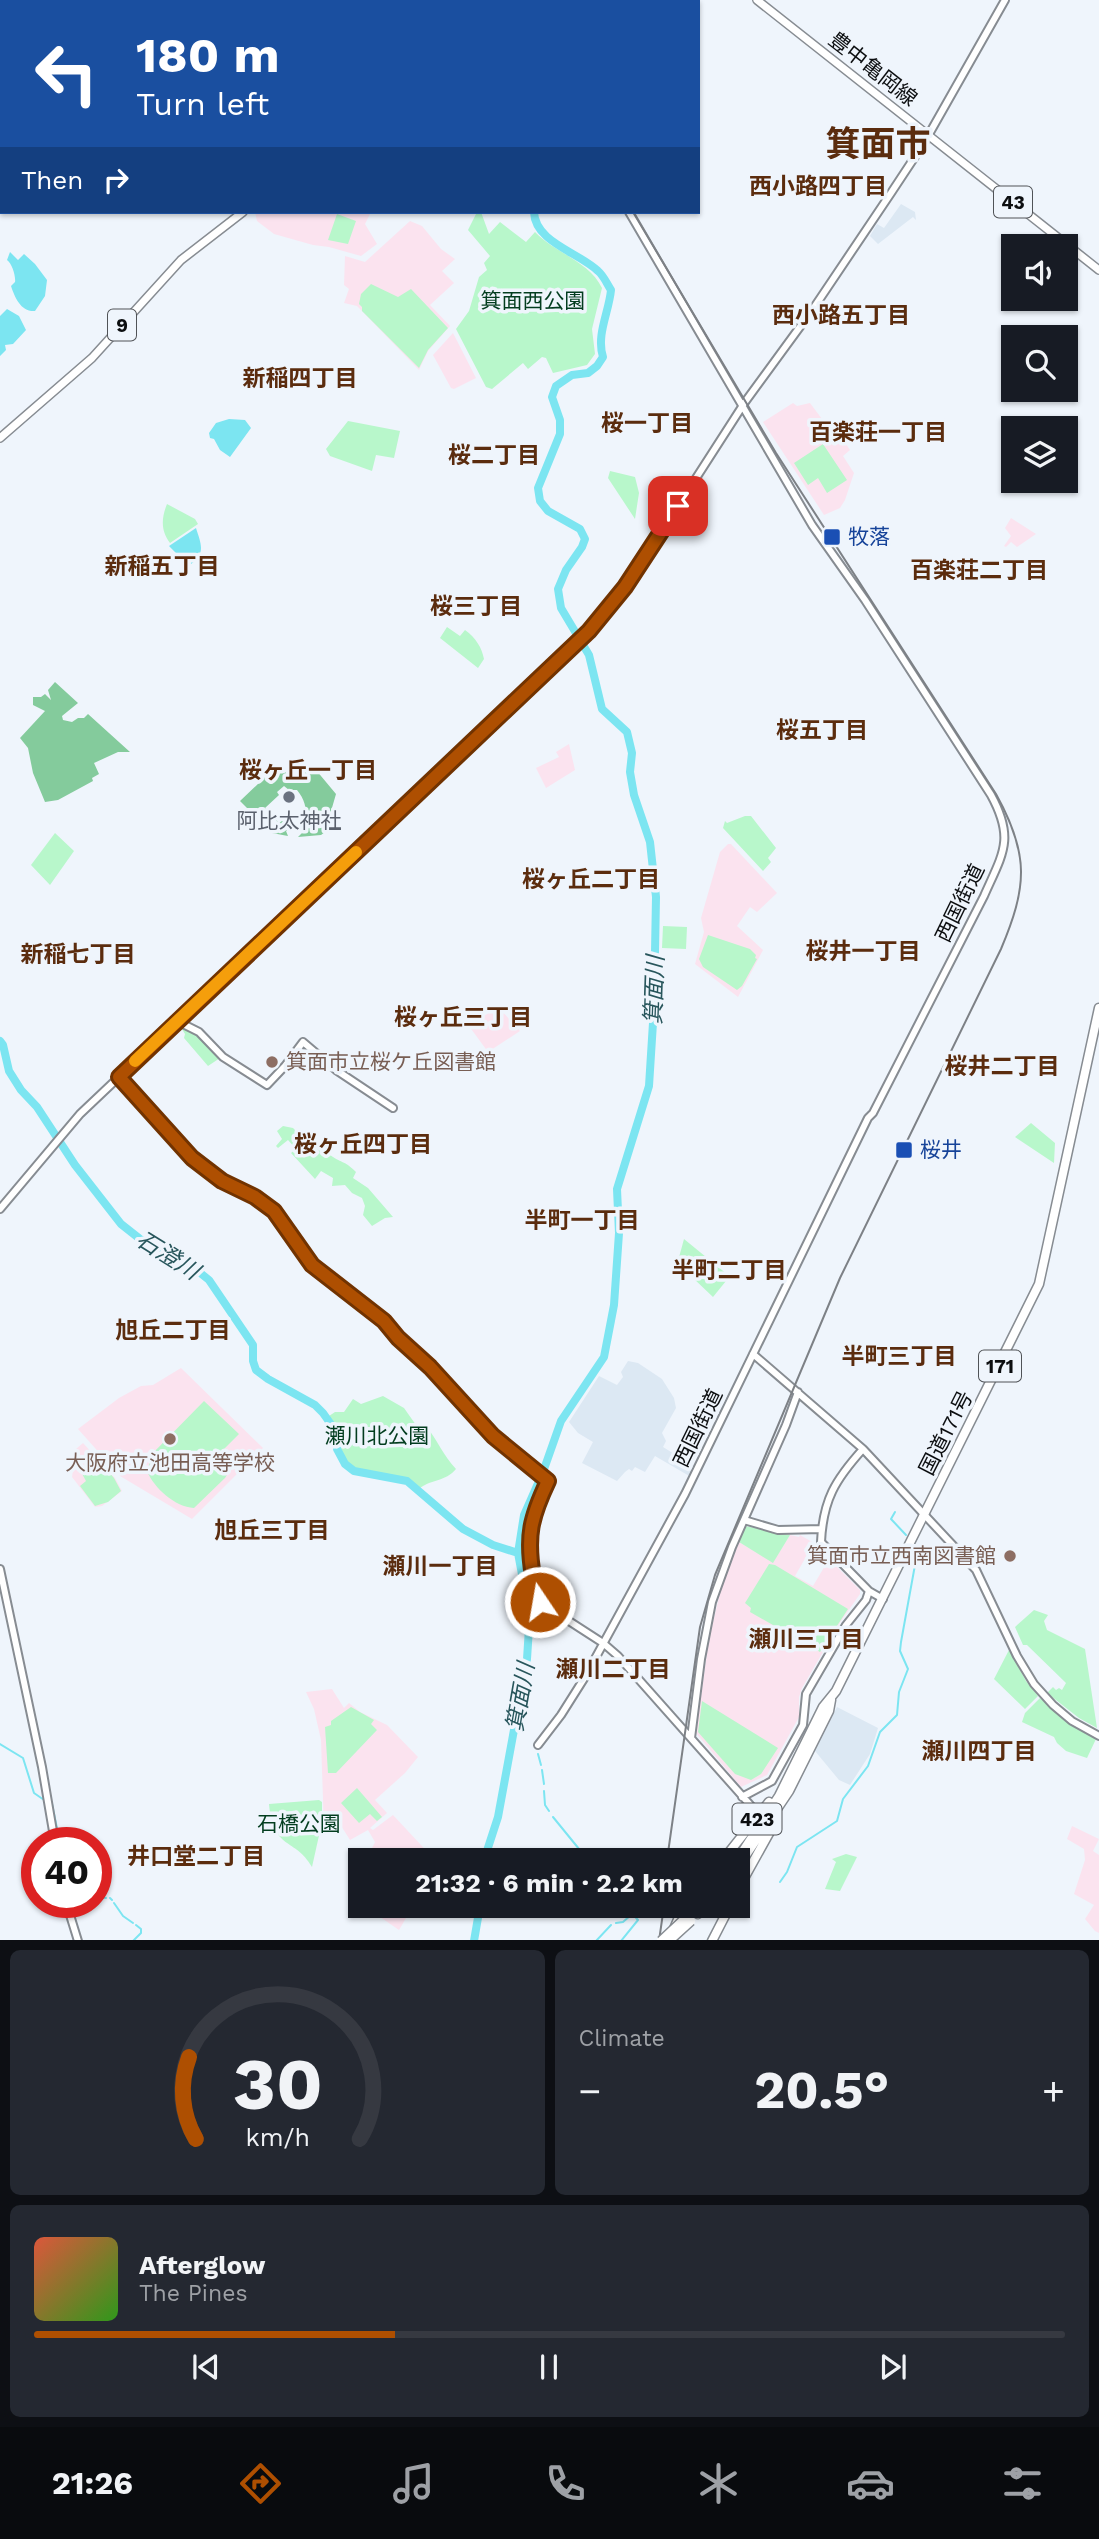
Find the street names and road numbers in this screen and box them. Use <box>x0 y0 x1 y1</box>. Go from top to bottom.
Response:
street label: 豊中亀岡線 <box>824 26 922 111</box>
road number: 43 <box>994 186 1032 218</box>
road number: 9 <box>108 310 136 340</box>
street label: 西国街道 <box>930 860 989 946</box>
road number: 171 <box>979 1350 1021 1382</box>
street label: 西国街道 <box>668 1385 727 1471</box>
street label: 国道171号 <box>914 1386 977 1479</box>
road number: 423 <box>732 1803 782 1834</box>

